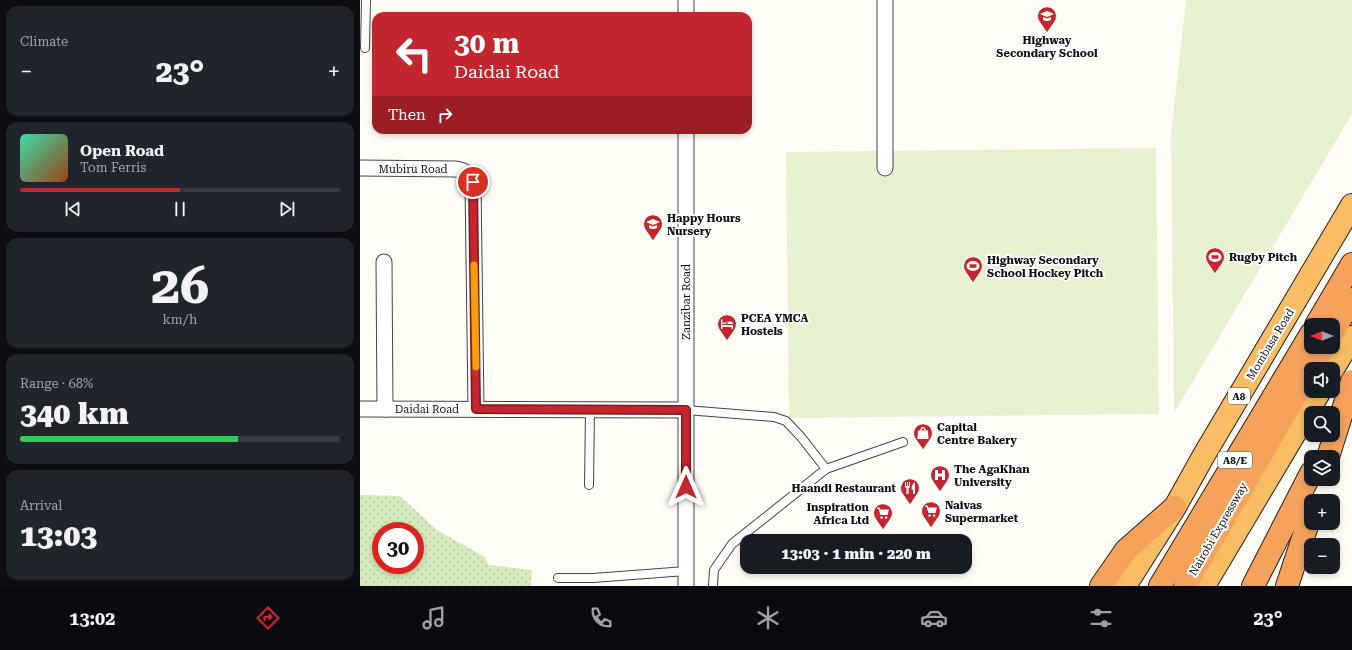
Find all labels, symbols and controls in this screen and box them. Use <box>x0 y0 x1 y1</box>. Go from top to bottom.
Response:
school or university icon: Highway Secondary School <box>1036 5 1058 33</box>
text: 30 m <box>454 27 519 60</box>
icon: left <box>388 28 440 80</box>
text: Climate <box>20 34 68 49</box>
place label: Highway Secondary School <box>996 34 1098 60</box>
text: 23° <box>156 54 204 89</box>
text: − <box>20 59 32 84</box>
text: + <box>328 59 340 84</box>
text: Daidai Road <box>454 61 559 82</box>
icon: right <box>434 104 456 126</box>
text: Then <box>388 106 426 124</box>
text: Open Road <box>80 142 164 160</box>
text: Tom Ferris <box>80 160 146 175</box>
street label: Mubiru Road <box>378 163 448 176</box>
pin <box>456 165 490 199</box>
icon: arrive <box>462 171 484 193</box>
icon: previous <box>62 198 84 220</box>
icon: pause <box>169 198 191 220</box>
icon: next <box>276 198 298 220</box>
place label: Happy Hours Nursery <box>667 212 741 238</box>
school or university icon: Happy Hours Nursery <box>642 213 664 241</box>
sports icon: Rugby Pitch <box>1204 246 1226 274</box>
place label: Rugby Pitch <box>1229 251 1298 264</box>
place label: Highway Secondary School Hockey Pitch <box>987 254 1104 280</box>
text: 26 <box>151 255 209 316</box>
sports icon: Highway Secondary School Hockey Pitch <box>962 255 984 283</box>
street label: Zanzibar Road <box>680 264 693 340</box>
street label: Mombasa Road <box>1244 306 1297 382</box>
text: km/h <box>163 312 197 327</box>
place label: PCEA YMCA Hostels <box>741 312 808 338</box>
hotel icon: PCEA YMCA Hostels <box>716 313 738 341</box>
north arrow <box>1304 318 1340 354</box>
map controls <box>1304 318 1340 574</box>
button: sound <box>1304 362 1340 398</box>
text: Range · 68% <box>20 376 93 391</box>
road number: A8 <box>1228 388 1250 404</box>
text: 340 km <box>20 396 129 431</box>
street label: Daidai Road <box>395 403 459 416</box>
button: search <box>1304 406 1340 442</box>
place label: Capital Centre Bakery <box>937 421 1017 447</box>
shop icon: Capital Centre Bakery <box>912 422 934 450</box>
button: layers <box>1304 450 1340 486</box>
road number: A8/E <box>1218 452 1252 468</box>
place label: The AgaKhan University <box>954 463 1030 489</box>
hospital icon: The AgaKhan University <box>929 464 951 492</box>
position arrow <box>665 466 707 508</box>
restaurant icon: Haandi Restaurant <box>899 477 921 505</box>
street label: Nairobi Expressway <box>1187 480 1251 578</box>
place label: Haandi Restaurant <box>792 482 897 495</box>
button: + <box>1304 494 1340 530</box>
text: Arrival <box>20 498 62 513</box>
place label: Naivas Supermarket <box>945 499 1019 525</box>
supermarket icon: Naivas Supermarket <box>920 500 942 528</box>
place label: Inspiration Africa Ltd <box>807 501 870 527</box>
supermarket icon: Inspiration Africa Ltd <box>872 502 894 530</box>
text: 13:03 <box>20 518 97 553</box>
speed limit sign: 30 <box>372 522 424 574</box>
button: − <box>1304 538 1340 574</box>
text: 13:03 · 1 min · 220 m <box>781 545 931 563</box>
icon: directions <box>254 604 282 632</box>
icon: music <box>420 604 448 632</box>
icon: phone <box>587 604 615 632</box>
icon: climate <box>754 604 782 632</box>
icon: car <box>920 604 948 632</box>
icon: filters <box>1087 604 1115 632</box>
text: 13:02 <box>69 608 115 629</box>
text: 23° <box>1254 608 1283 629</box>

